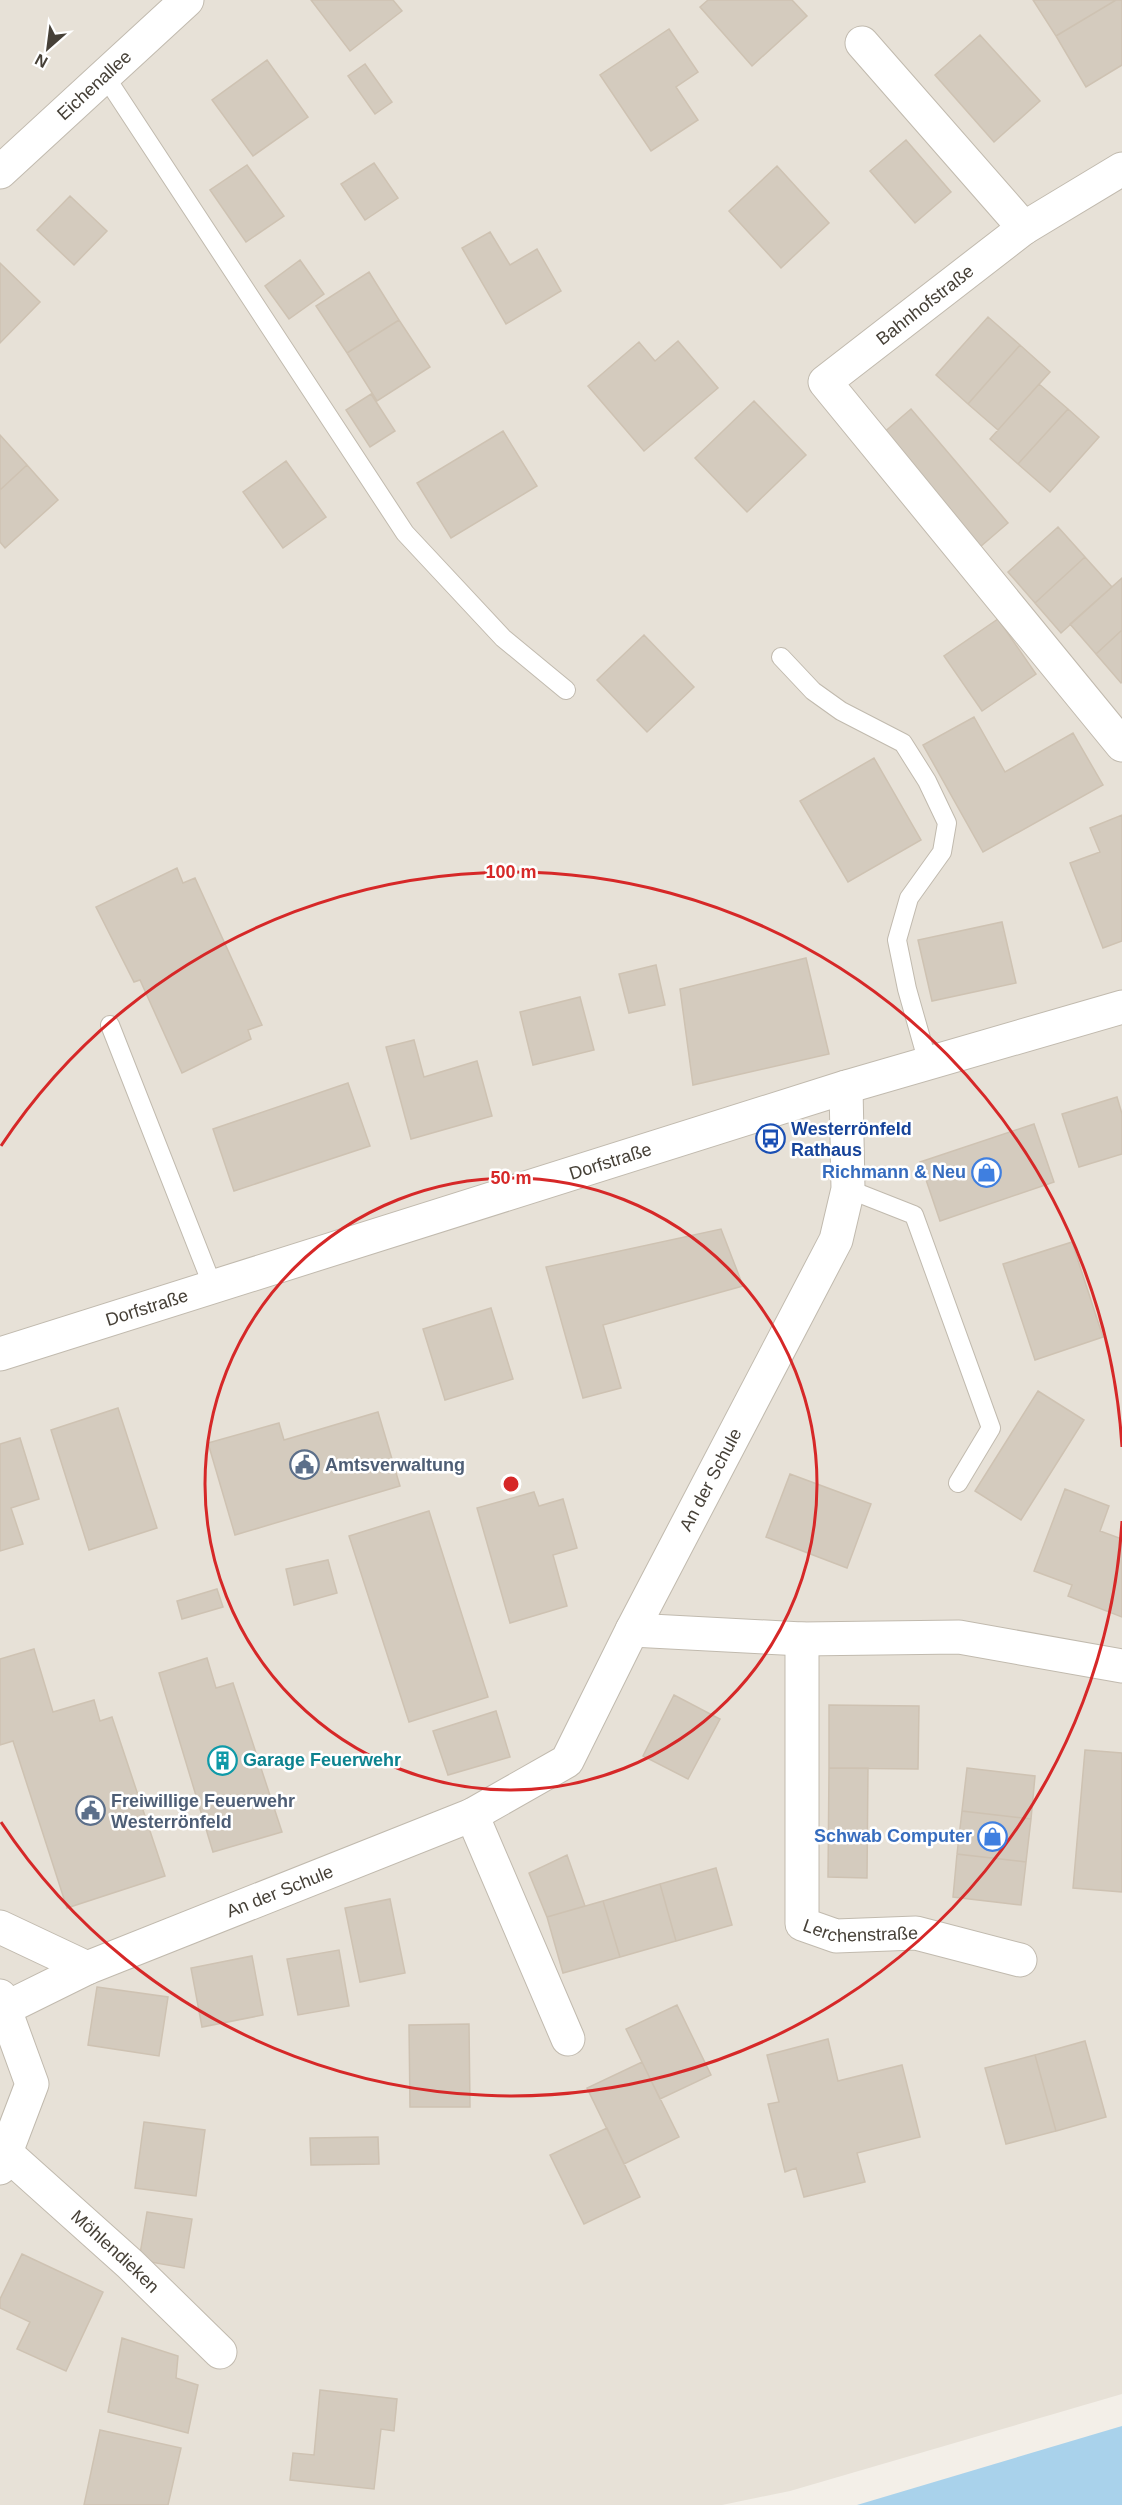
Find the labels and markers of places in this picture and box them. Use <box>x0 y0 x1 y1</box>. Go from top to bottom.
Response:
place label: Westerrönfeld Rathaus <box>791 1119 912 1160</box>
bus stop icon: Westerrönfeld Rathaus <box>754 1123 786 1155</box>
shop icon: Richmann & Neu <box>971 1156 1003 1188</box>
place label: Richmann & Neu <box>822 1162 966 1182</box>
public building icon: Amtsverwaltung <box>288 1449 320 1481</box>
place label: Amtsverwaltung <box>325 1455 465 1475</box>
centre of rings <box>501 1474 521 1494</box>
building icon: Garage Feuerwehr <box>206 1744 238 1776</box>
place label: Garage Feuerwehr <box>243 1750 401 1770</box>
place label: Freiwillige Feuerwehr Westerrönfeld <box>111 1791 295 1832</box>
public building icon: Freiwillige Feuerwehr Westerrönfeld <box>74 1795 106 1827</box>
shop icon: Schwab Computer <box>977 1820 1009 1852</box>
place label: Schwab Computer <box>814 1826 972 1846</box>

